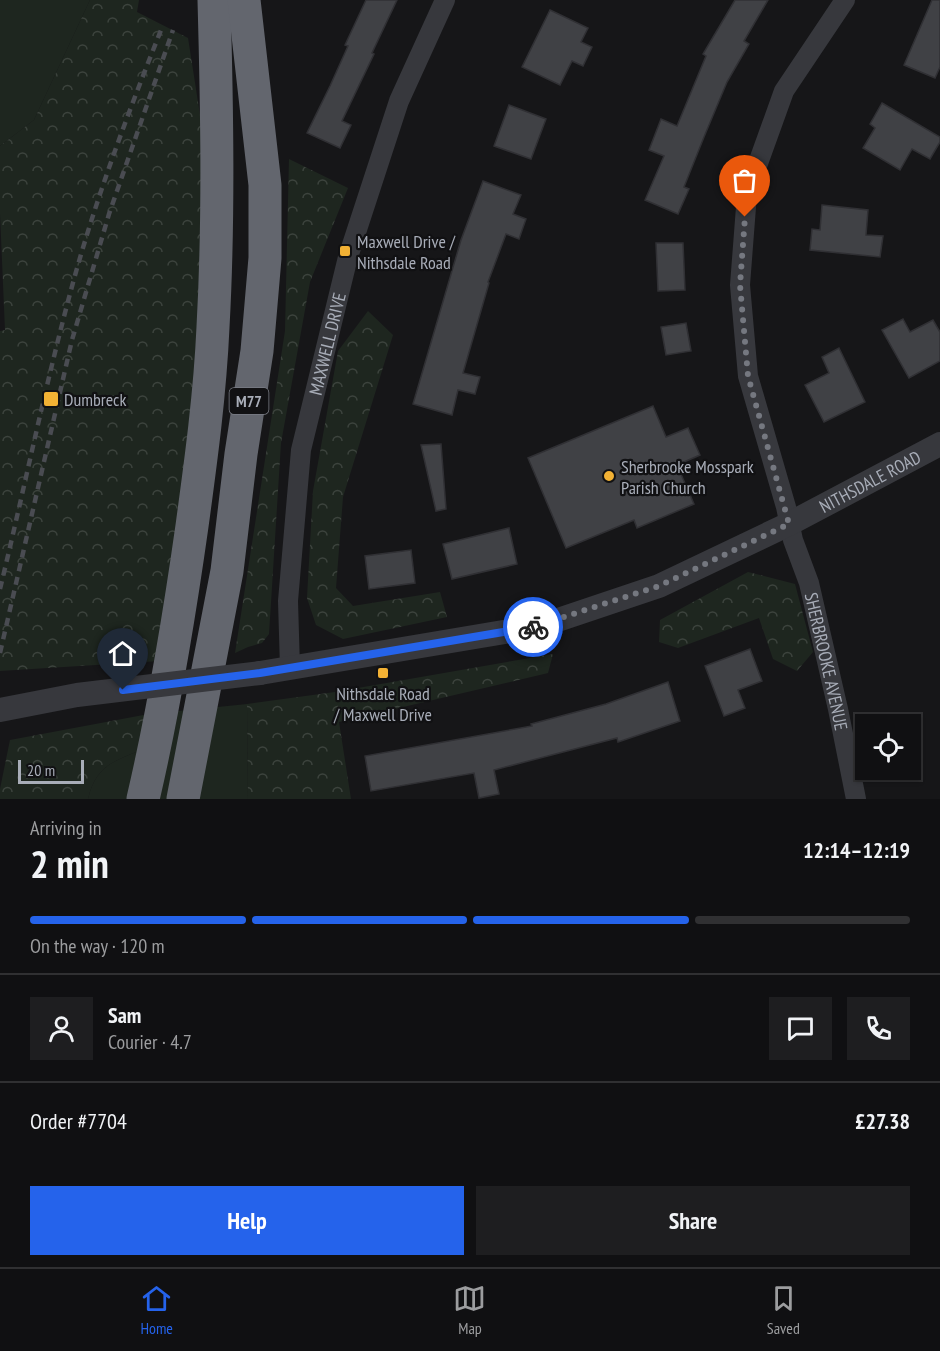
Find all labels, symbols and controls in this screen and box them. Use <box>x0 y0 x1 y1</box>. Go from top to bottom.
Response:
pin <box>719 155 770 217</box>
icon: bag <box>728 164 761 197</box>
place label: Maxwell Drive / Nithsdale Road <box>357 230 456 274</box>
marker: Maxwell Drive / Nithsdale Road <box>338 244 352 258</box>
street label: MAXWELL DRIVE <box>303 290 350 397</box>
place label: Dumbreck <box>64 388 126 411</box>
road number: M77 <box>230 388 268 414</box>
marker: Dumbreck <box>42 390 60 408</box>
street label: NITHSDALE ROAD <box>815 445 925 517</box>
place label: Sherbrooke Mosspark Parish Church <box>621 455 754 499</box>
marker: Sherbrooke Mosspark Parish Church <box>602 469 616 483</box>
street label: SHERBROOKE AVENUE <box>800 590 853 732</box>
courier <box>503 597 563 657</box>
icon: bike <box>517 611 550 644</box>
pin <box>97 628 148 690</box>
icon: home <box>106 637 139 670</box>
marker: Nithsdale Road / Maxwell Drive <box>376 666 390 680</box>
place label: Nithsdale Road / Maxwell Drive <box>333 682 432 726</box>
map controls <box>855 714 921 780</box>
button: locate <box>855 714 921 780</box>
scale bar <box>18 757 84 784</box>
text: 20 m <box>27 760 55 780</box>
text: Arriving in <box>30 815 102 841</box>
text: 12:14–12:19 <box>803 836 910 864</box>
text: 2 min <box>30 838 109 889</box>
text: On the way · 120 m <box>30 933 165 959</box>
button: person <box>30 997 93 1060</box>
button: chat <box>769 997 832 1060</box>
button: phone <box>847 997 910 1060</box>
text: Sam <box>108 1001 141 1029</box>
text: Courier · 4.7 <box>108 1029 192 1055</box>
text: Order #7704 <box>30 1107 127 1135</box>
text: £27.38 <box>855 1107 910 1135</box>
button: Help <box>30 1186 464 1255</box>
button: Share <box>476 1186 910 1255</box>
tab: Home <box>140 1282 173 1338</box>
tab: Map <box>453 1282 486 1338</box>
tab: Saved <box>767 1282 800 1338</box>

